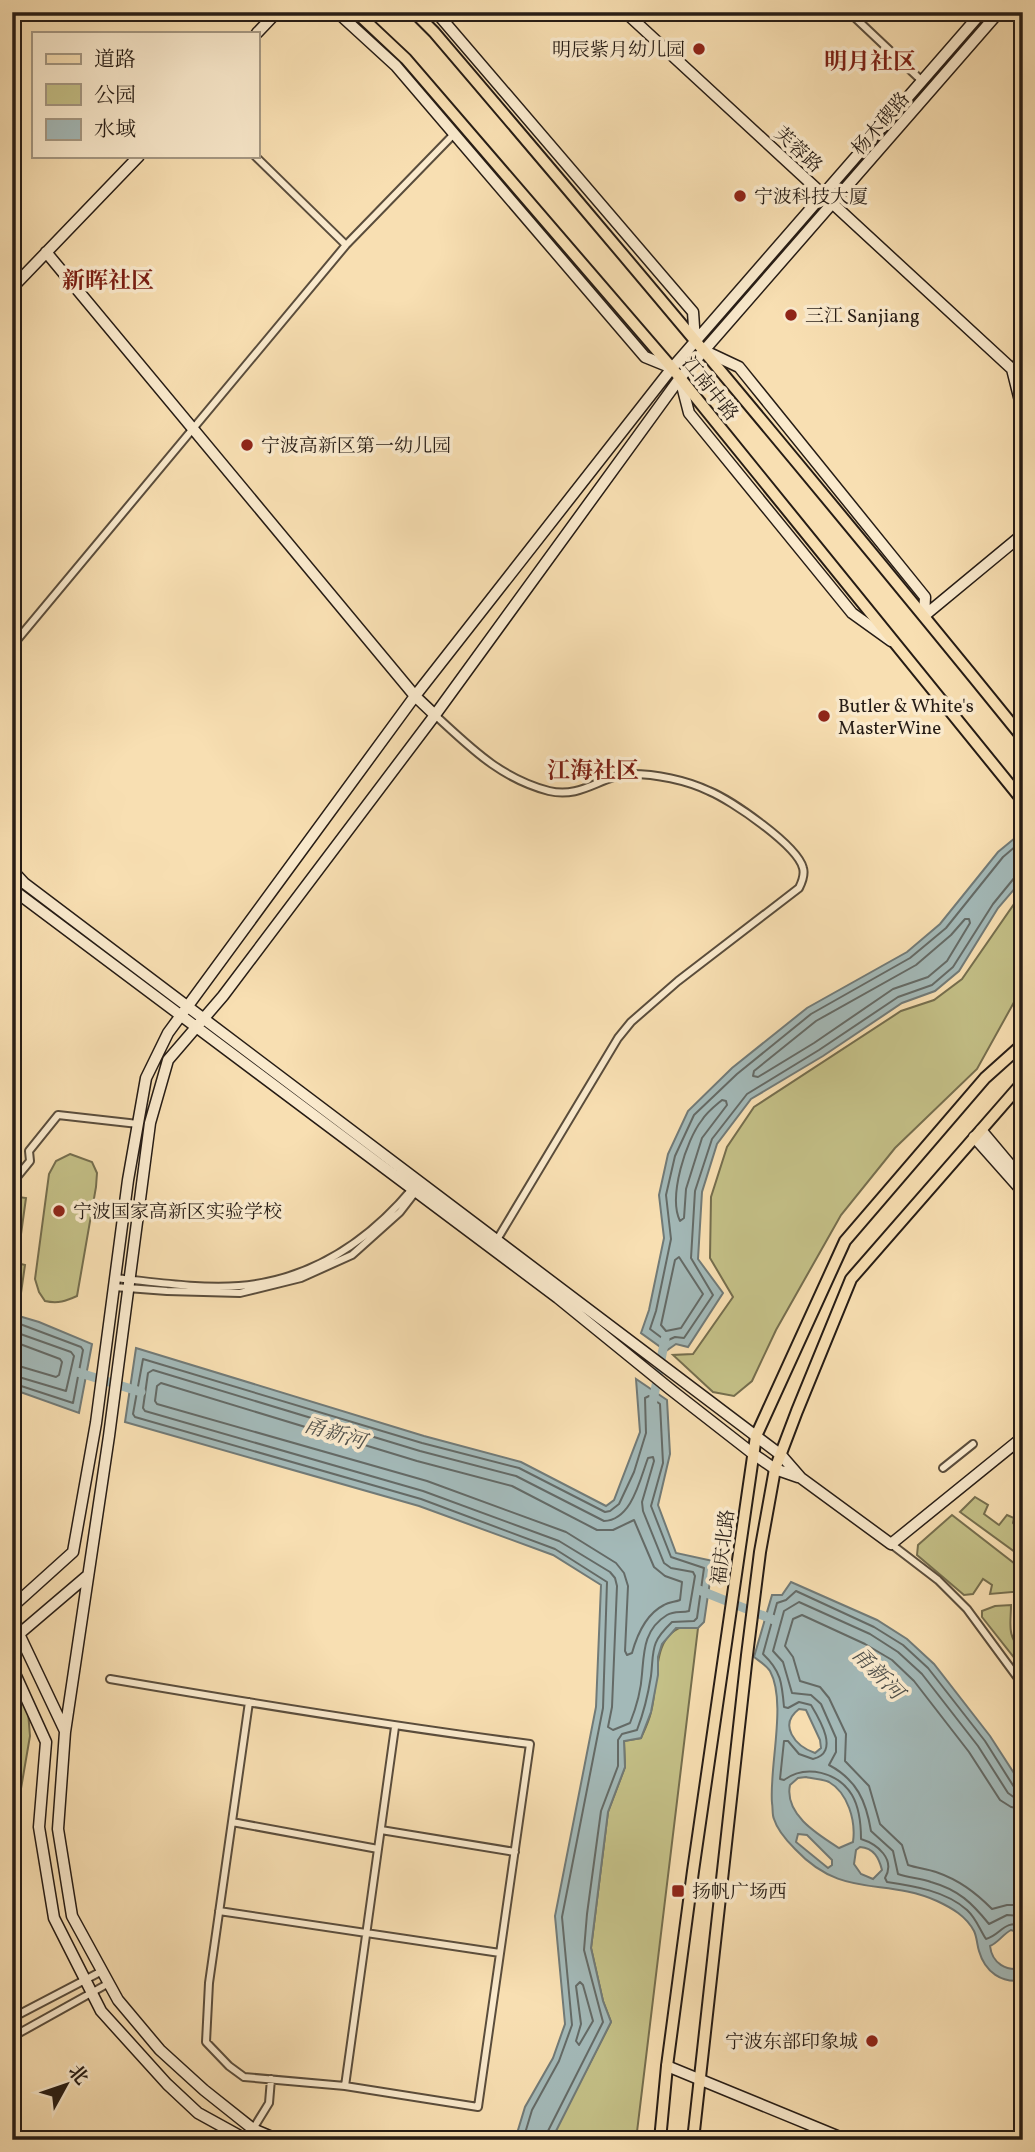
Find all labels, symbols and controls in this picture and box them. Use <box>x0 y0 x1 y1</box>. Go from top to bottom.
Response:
legend <box>32 32 259 158</box>
place label: 明辰紫月幼儿园 <box>552 38 685 64</box>
marker: 明辰紫月幼儿园 <box>691 41 707 57</box>
text: 道路 <box>94 46 136 75</box>
district label: 明月社区 <box>824 47 916 79</box>
text: 公园 <box>94 82 136 111</box>
street label: 杨木碶路 <box>847 87 916 162</box>
text: 水域 <box>94 116 136 145</box>
street label: 芙蓉路 <box>768 122 827 179</box>
place label: 宁波科技大厦 <box>754 185 868 211</box>
marker: 宁波科技大厦 <box>732 188 748 204</box>
district label: 新晖社区 <box>62 266 154 298</box>
place label: 三江 Sanjiang <box>805 304 920 330</box>
marker: 三江 Sanjiang <box>783 307 799 323</box>
street label: 江南中路 <box>675 352 743 427</box>
place label: 宁波高新区第一幼儿园 <box>261 434 451 460</box>
marker: 宁波高新区第一幼儿园 <box>239 437 255 453</box>
place label: Butler & White's MasterWine <box>838 694 974 742</box>
marker: Butler & White's MasterWine <box>816 708 832 724</box>
district label: 江海社区 <box>547 756 639 788</box>
place label: 宁波国家高新区实验学校 <box>73 1200 282 1226</box>
marker: 宁波国家高新区实验学校 <box>51 1203 67 1219</box>
water label: 甬新河 <box>300 1411 373 1459</box>
street label: 福庆北路 <box>706 1508 742 1587</box>
water label: 甬新河 <box>845 1641 912 1710</box>
place label: 扬帆广场西 <box>692 1880 787 1906</box>
marker: 扬帆广场西 <box>670 1883 686 1899</box>
place label: 宁波东部印象城 <box>725 2030 858 2056</box>
marker: 宁波东部印象城 <box>864 2033 880 2049</box>
north arrow <box>32 2050 102 2120</box>
text: 北 <box>61 2060 94 2091</box>

